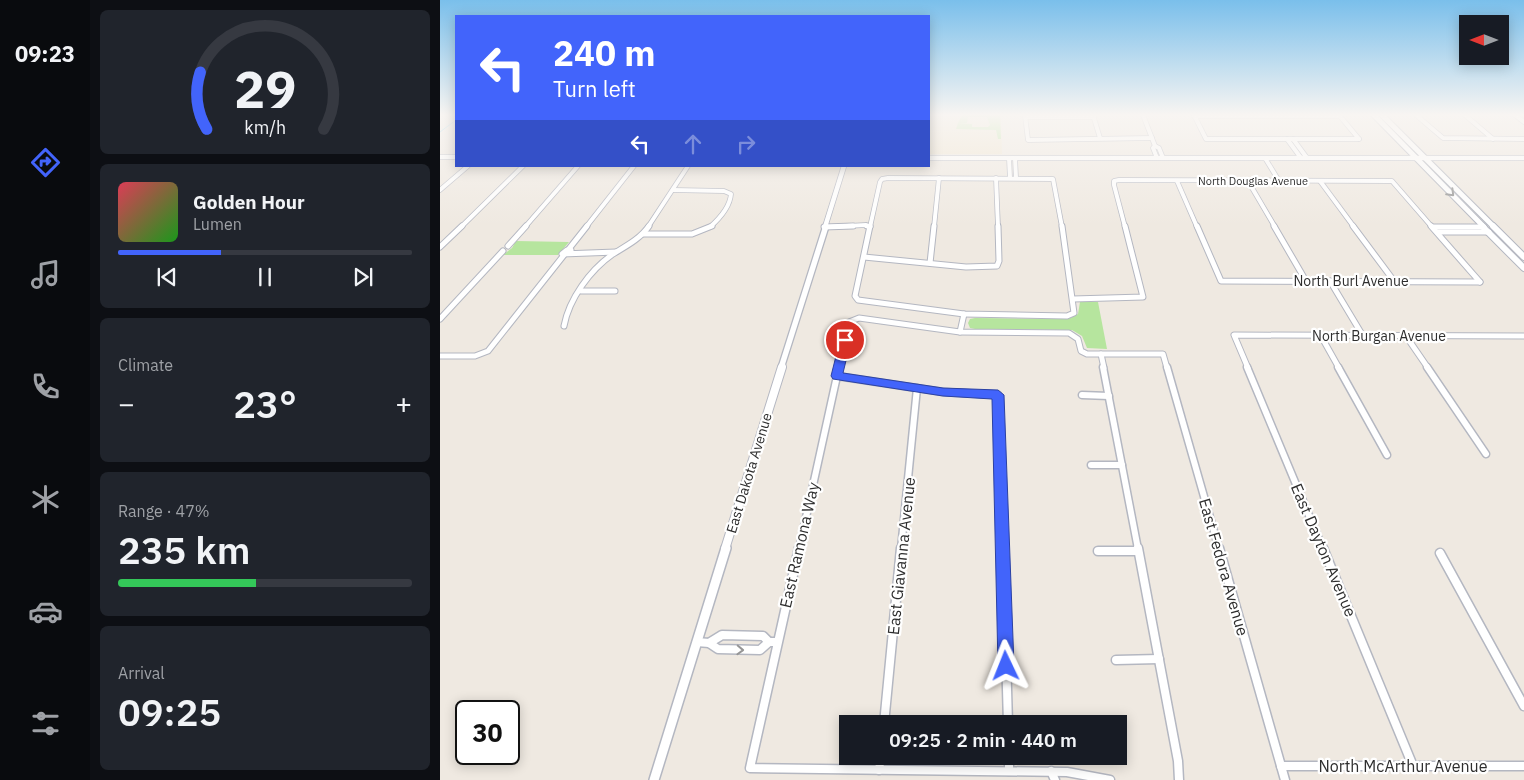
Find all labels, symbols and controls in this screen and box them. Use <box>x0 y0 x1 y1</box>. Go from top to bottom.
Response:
north arrow <box>1459 15 1509 65</box>
map controls <box>1459 15 1509 65</box>
text: 240 m <box>553 30 656 76</box>
icon: left <box>470 35 535 100</box>
text: 09:23 <box>15 39 75 68</box>
text: 29 <box>234 55 296 122</box>
text: Turn left <box>553 74 636 103</box>
text: km/h <box>244 116 286 139</box>
icon: left <box>626 130 654 158</box>
icon: ahead <box>679 130 707 158</box>
icon: right <box>732 130 760 158</box>
icon: directions <box>28 145 63 180</box>
street label: North Douglas Avenue <box>1198 174 1308 188</box>
one-way arrow <box>1445 187 1454 196</box>
text: Golden Hour <box>193 190 305 214</box>
text: Lumen <box>193 214 242 234</box>
icon: music <box>28 257 63 292</box>
icon: previous <box>153 263 181 291</box>
icon: pause <box>251 263 279 291</box>
icon: next <box>349 263 377 291</box>
street label: North Burl Avenue <box>1293 272 1409 290</box>
pin <box>824 319 866 361</box>
icon: arrive <box>831 326 859 354</box>
street label: North Burgan Avenue <box>1312 327 1446 345</box>
text: Climate <box>118 355 173 375</box>
icon: phone <box>28 369 63 404</box>
text: 23° <box>233 379 297 428</box>
text: − <box>118 385 135 422</box>
text: + <box>395 385 412 422</box>
street label: East Dakota Avenue <box>722 410 776 535</box>
street label: East Giavanna Avenue <box>883 476 919 636</box>
street label: East Ramona Way <box>775 480 823 610</box>
street label: East Dayton Avenue <box>1287 480 1361 620</box>
icon: climate <box>28 482 63 517</box>
street label: East Fedora Avenue <box>1195 496 1253 638</box>
text: Range · 47% <box>118 501 210 521</box>
text: 235 km <box>118 525 250 574</box>
icon: car <box>28 594 63 629</box>
position arrow <box>979 639 1031 691</box>
one-way arrow <box>736 644 744 655</box>
text: Arrival <box>118 663 165 683</box>
text: 09:25 <box>118 687 221 736</box>
speed limit sign: 30 <box>455 700 520 765</box>
icon: filters <box>28 706 63 741</box>
text: 09:25 · 2 min · 440 m <box>889 728 1077 752</box>
street label: North McArthur Avenue <box>1319 756 1488 776</box>

